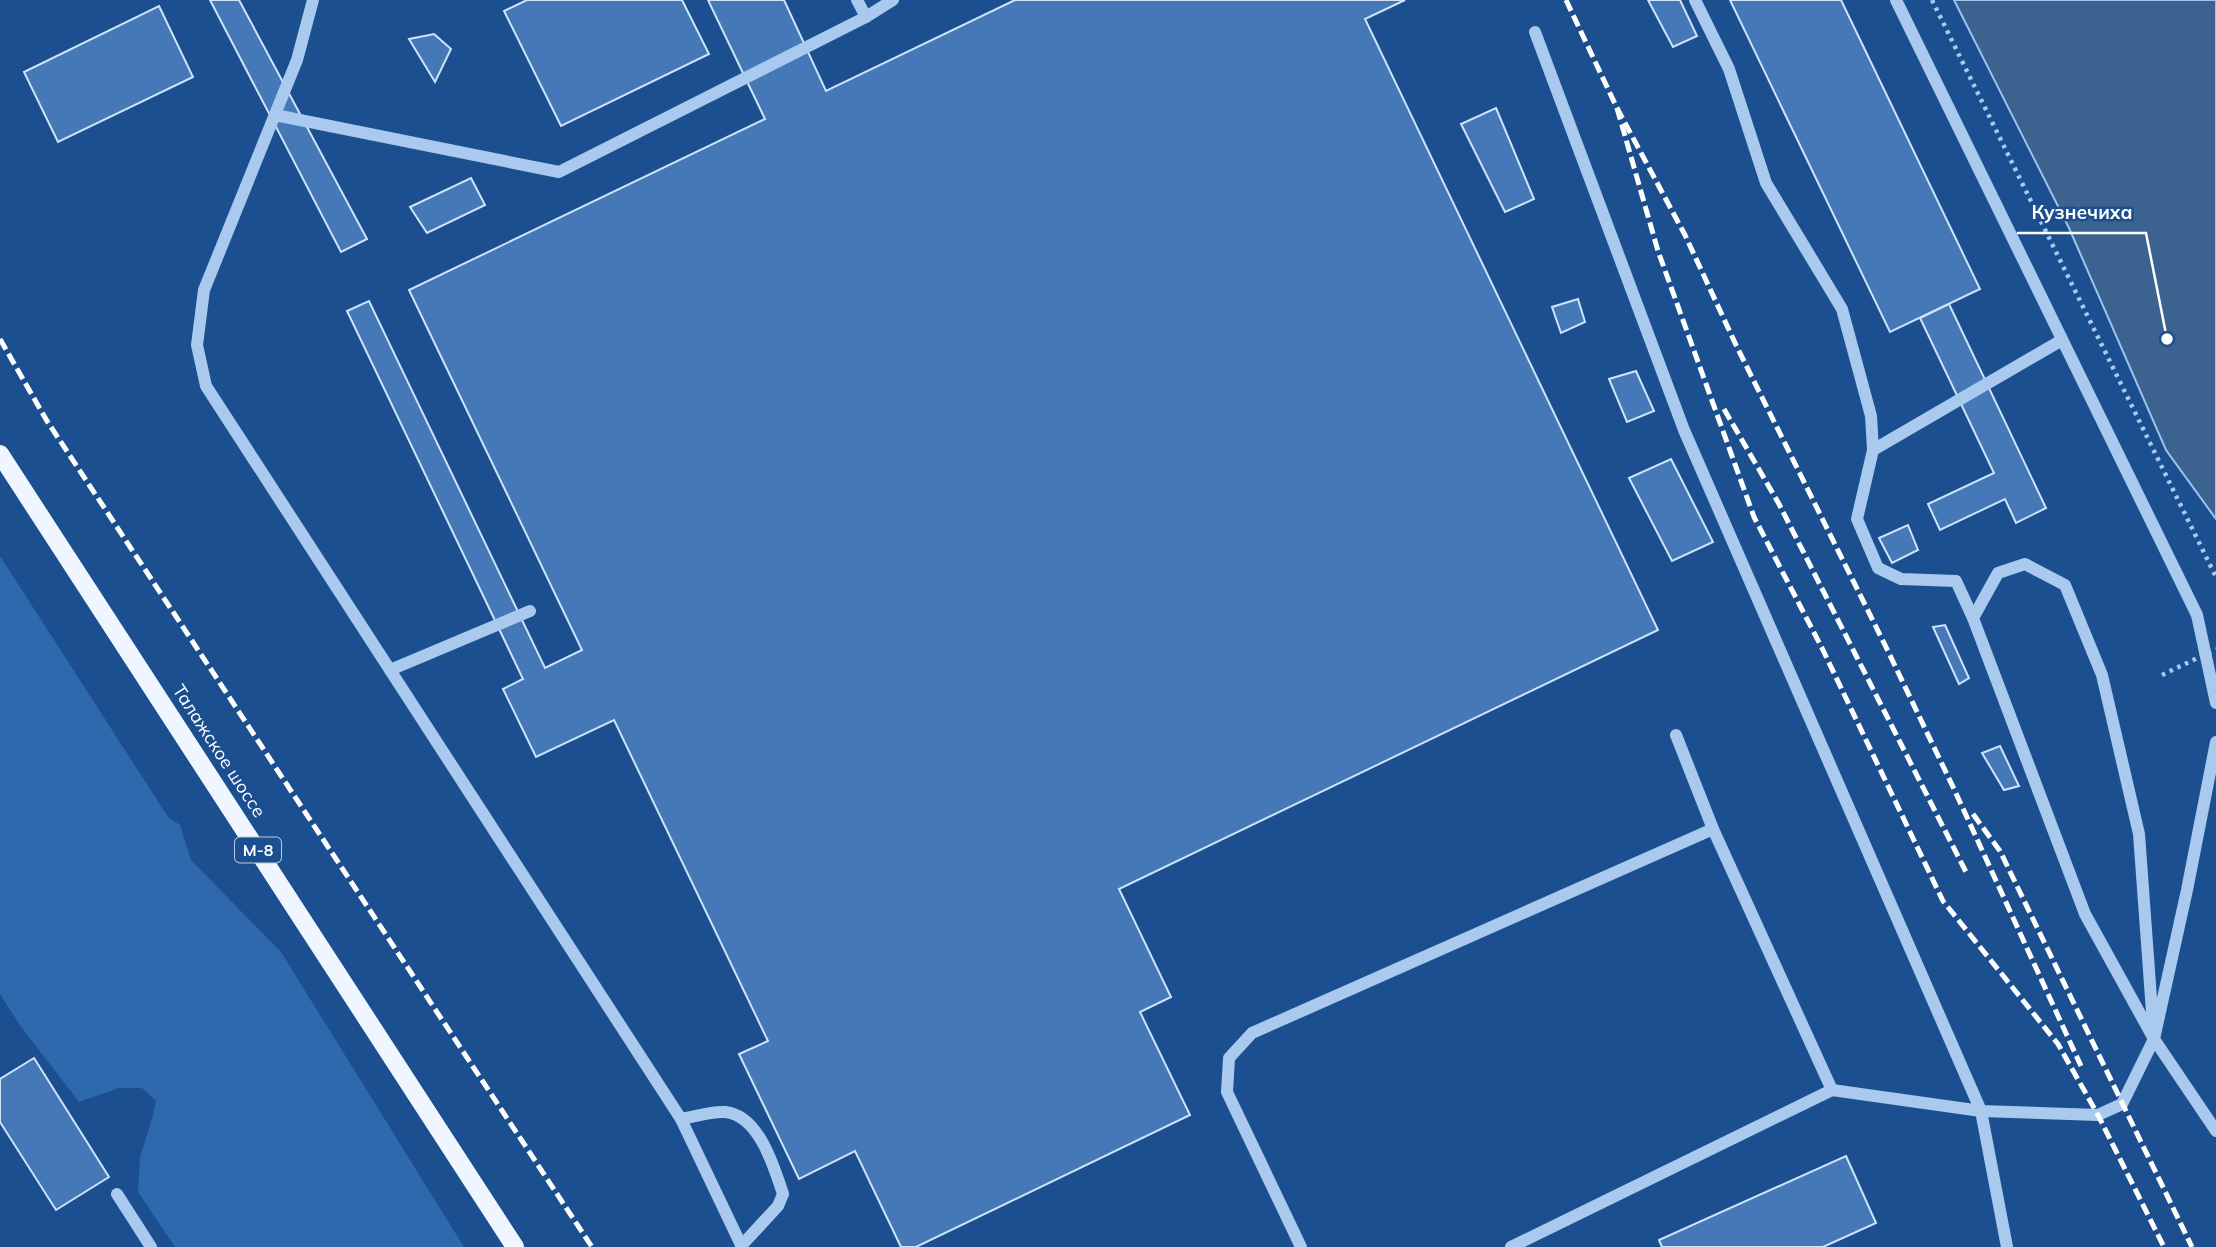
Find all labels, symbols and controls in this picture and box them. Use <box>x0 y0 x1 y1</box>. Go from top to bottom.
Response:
callout: Кузнечиха <box>2017 193 2146 233</box>
text: Кузнечиха <box>2032 200 2133 224</box>
street label: Талажское шоссе <box>168 680 271 821</box>
road number: М-8 <box>235 838 281 862</box>

